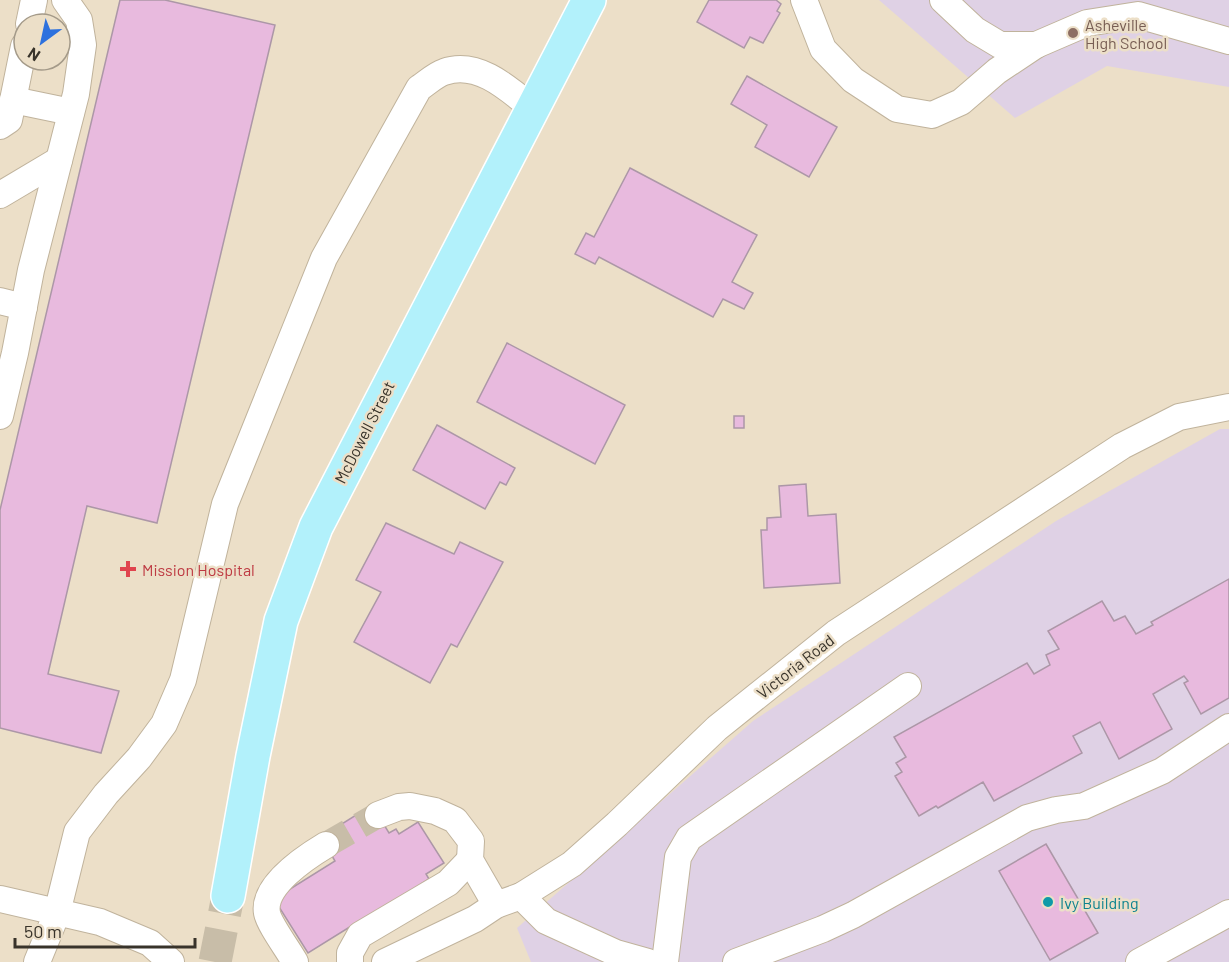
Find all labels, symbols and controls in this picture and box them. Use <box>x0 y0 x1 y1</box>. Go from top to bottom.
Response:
north arrow <box>12 12 72 72</box>
place label: Asheville High School <box>1085 15 1167 52</box>
marker: Asheville High School <box>1066 26 1080 40</box>
text: N <box>24 44 43 66</box>
street label: McDowell Street <box>330 378 398 486</box>
marker: Mission Hospital <box>119 560 137 578</box>
place label: Mission Hospital <box>142 560 255 579</box>
street label: Victoria Road <box>753 630 837 702</box>
place label: Ivy Building <box>1060 893 1138 912</box>
marker: Ivy Building <box>1041 895 1055 909</box>
scale bar <box>15 911 195 949</box>
text: 50 m <box>24 920 62 942</box>

